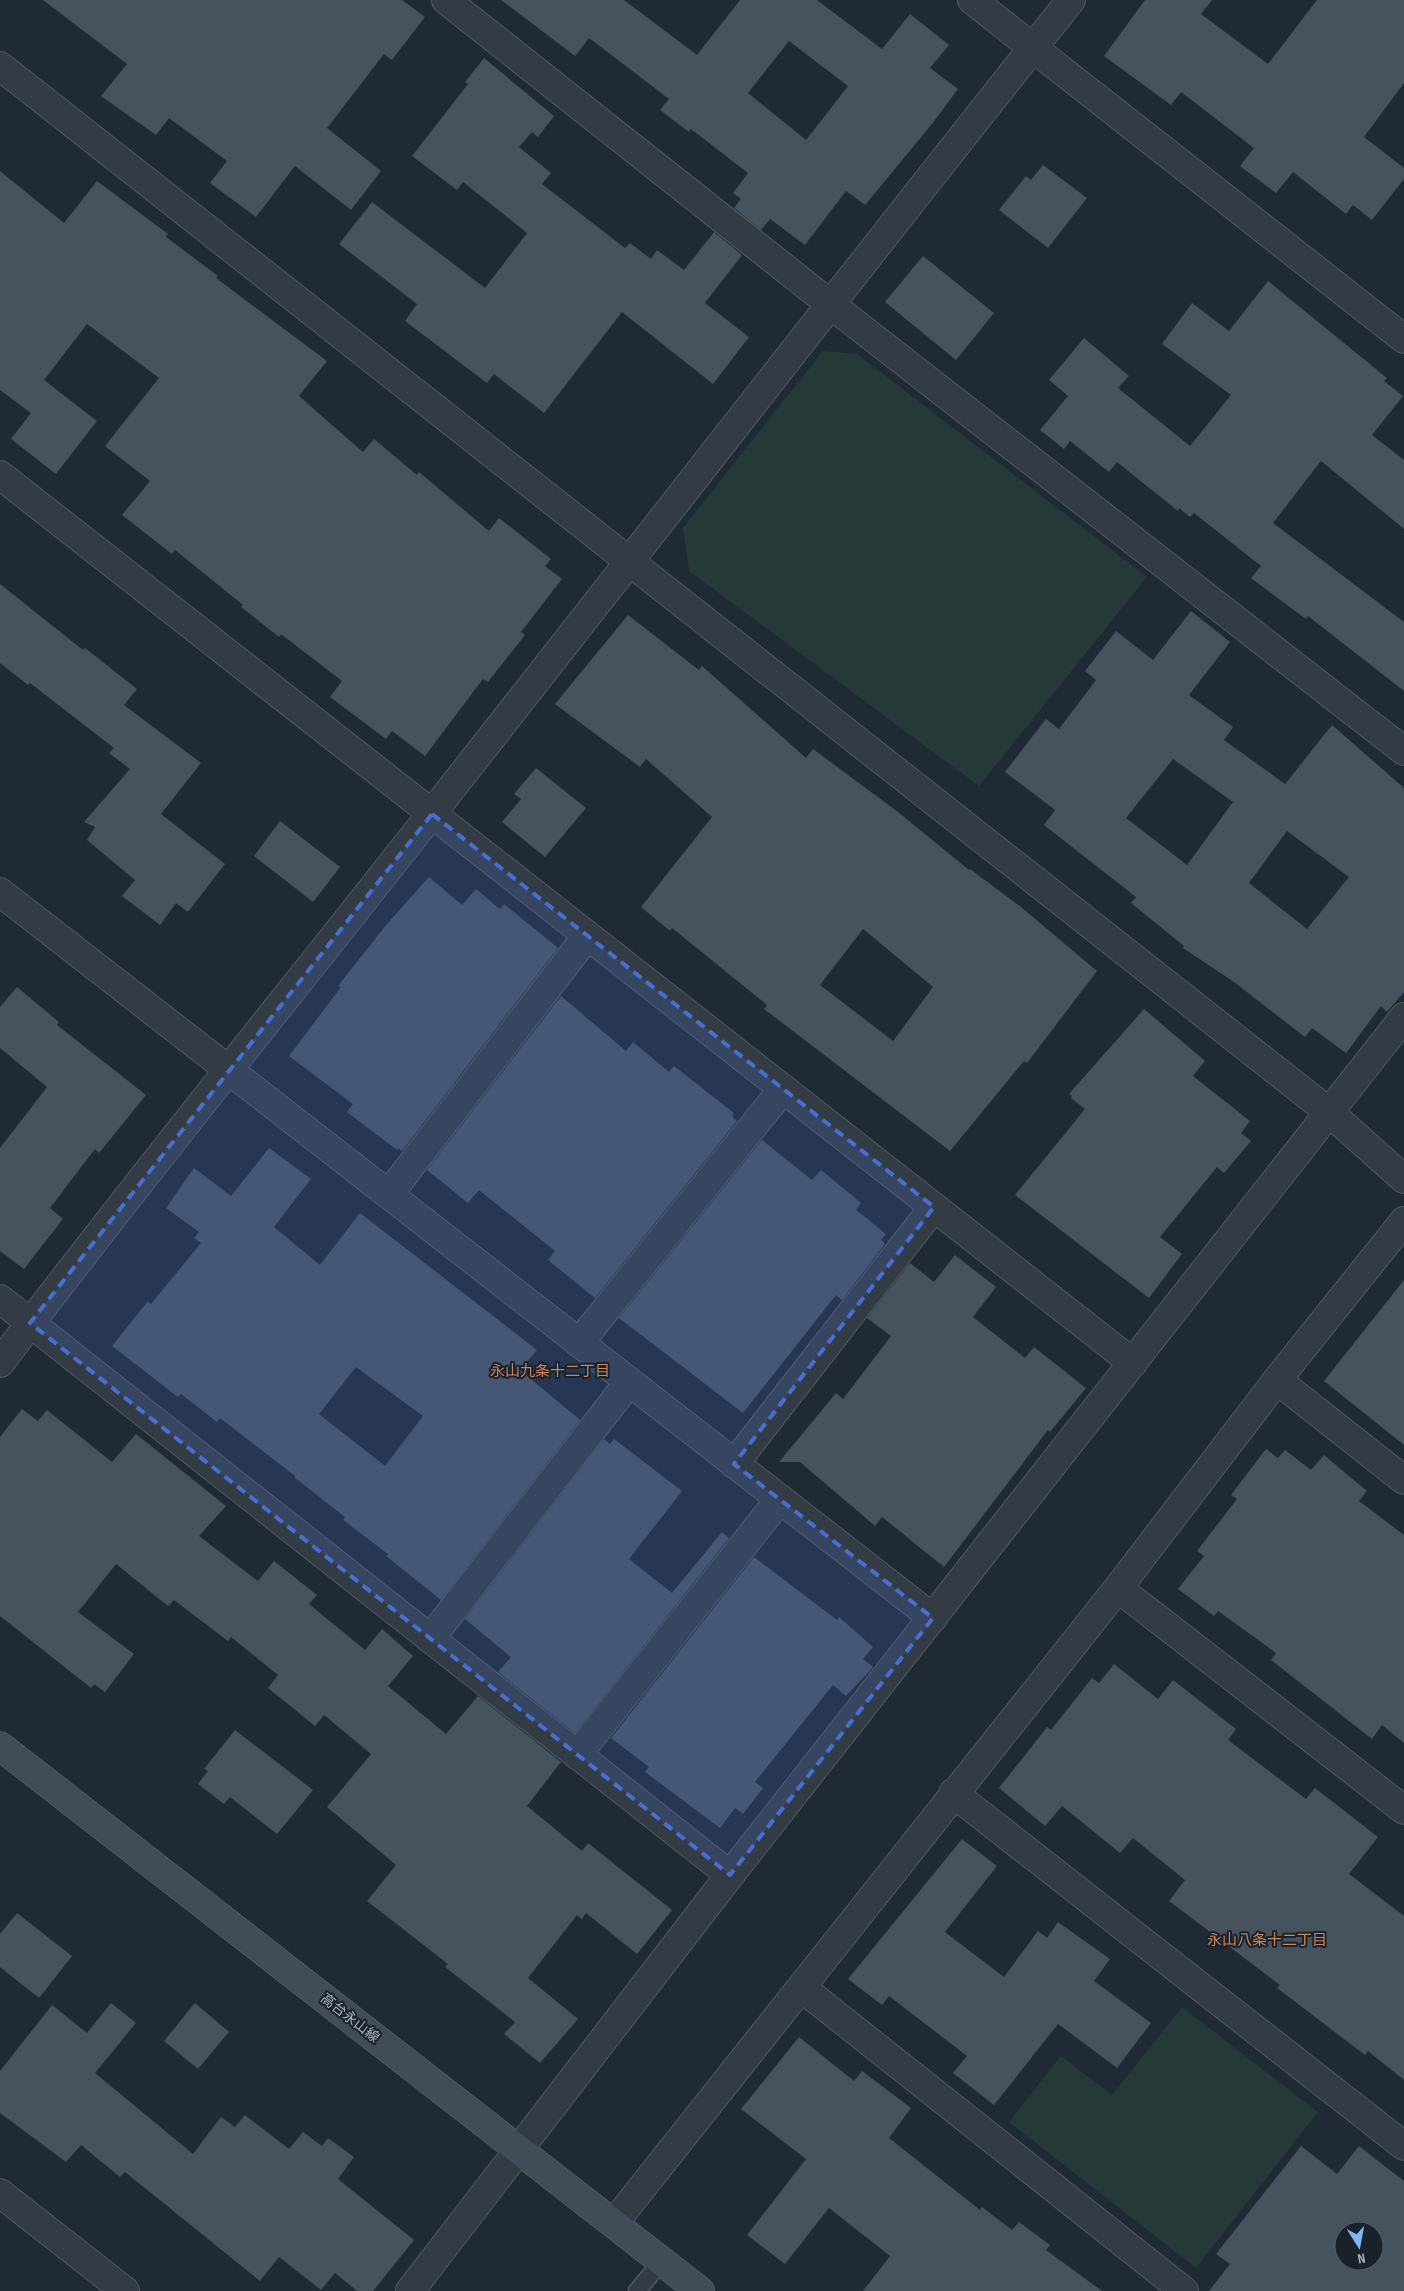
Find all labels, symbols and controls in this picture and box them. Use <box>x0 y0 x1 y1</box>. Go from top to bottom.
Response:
district label: 永山九条十二丁目 <box>490 1362 610 1381</box>
district label: 永山八条十二丁目 <box>1207 1931 1327 1950</box>
street label: 高台永山線 <box>317 1990 383 2046</box>
north arrow <box>1334 2221 1384 2271</box>
text: N <box>1356 2249 1367 2267</box>

